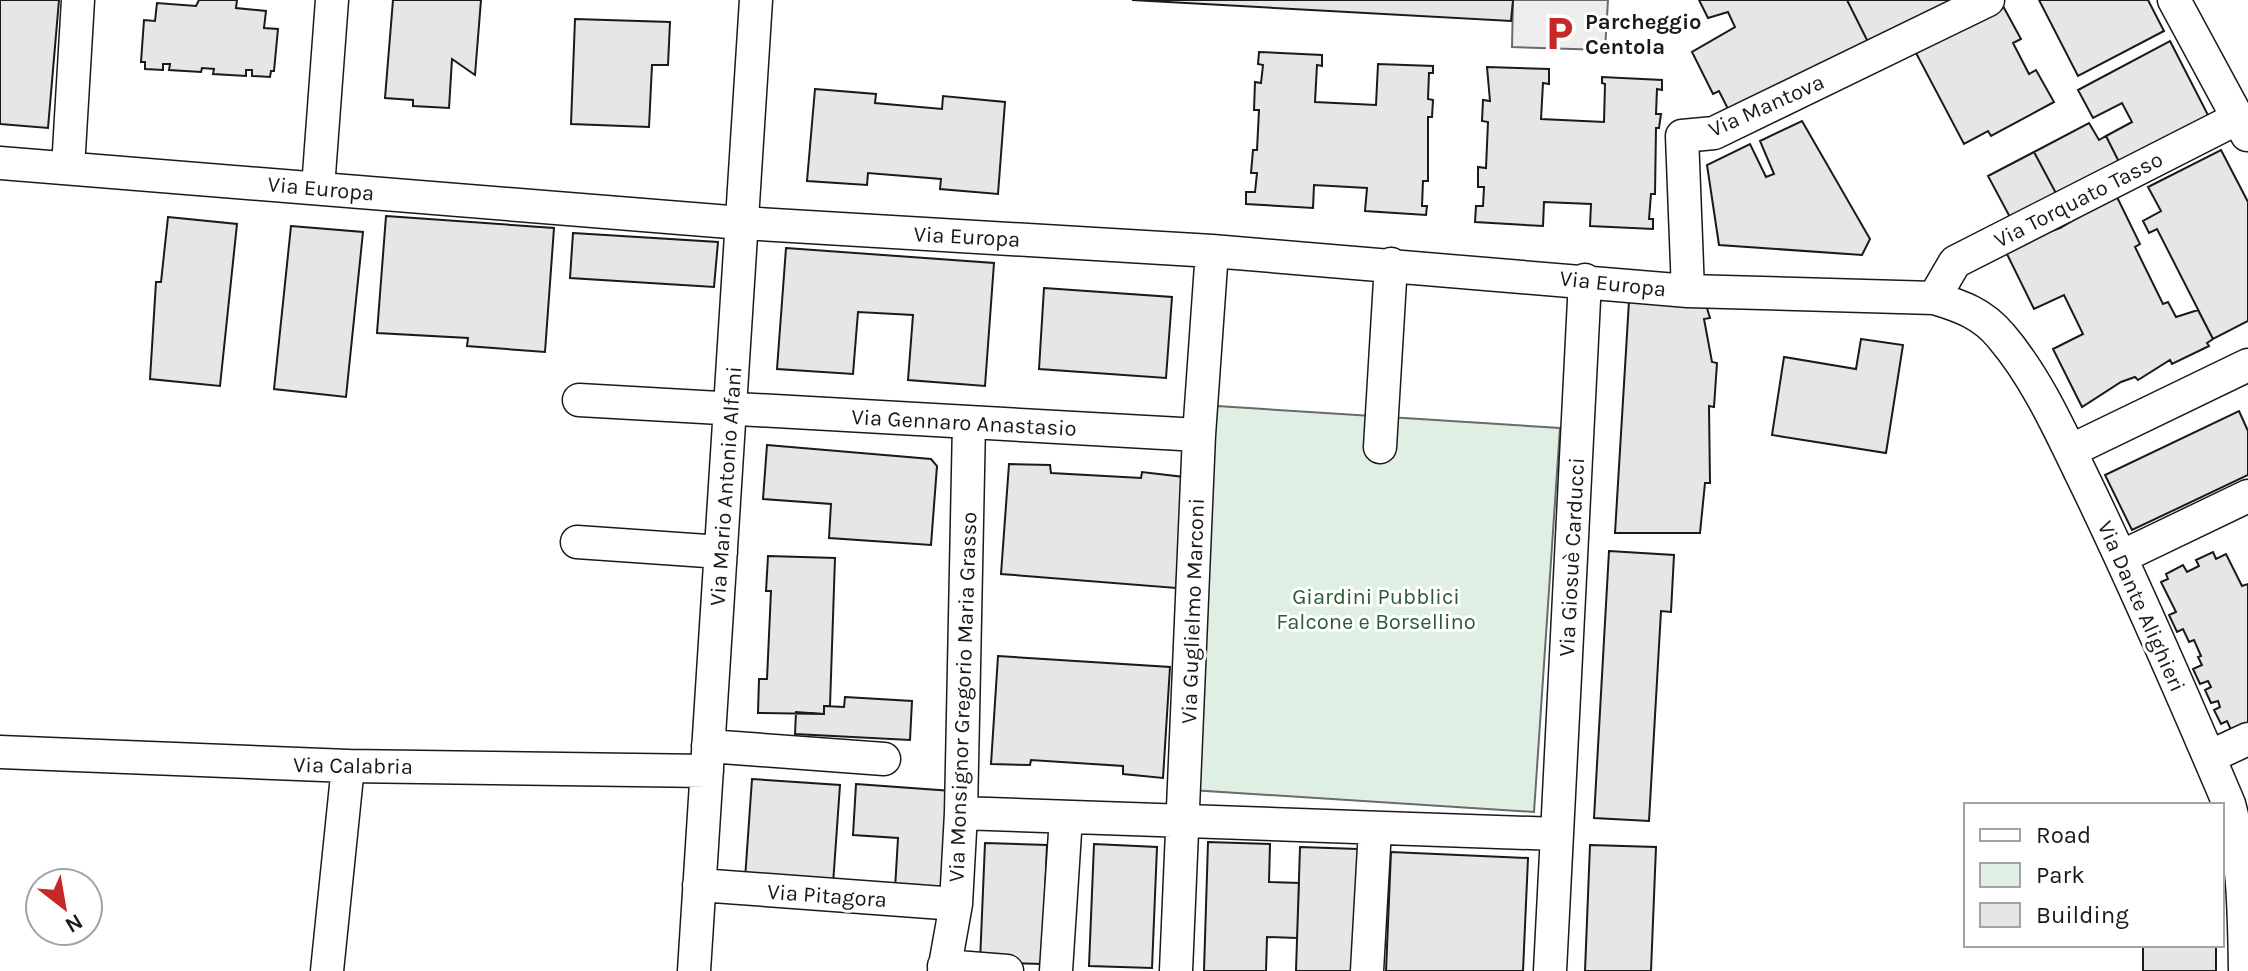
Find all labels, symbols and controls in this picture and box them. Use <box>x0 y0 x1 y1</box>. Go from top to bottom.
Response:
place label: Parcheggio Centola <box>1585 9 1702 60</box>
parking icon: Parcheggio Centola <box>1540 15 1578 53</box>
street label: Via Mantova <box>1705 69 1828 143</box>
street label: Via Torquato Tasso <box>1990 146 2167 254</box>
street label: Via Europa <box>267 171 375 207</box>
street label: Via Europa <box>913 221 1021 253</box>
street label: Via Europa <box>1558 265 1667 303</box>
street label: Via Mario Antonio Alfani <box>705 365 747 607</box>
street label: Via Gennaro Anastasio <box>851 404 1077 442</box>
street label: Via Giosuè Carducci <box>1554 457 1590 657</box>
street label: Via Guglielmo Marconi <box>1176 498 1210 724</box>
street label: Via Monsignor Gregorio Maria Grasso <box>944 511 982 883</box>
street label: Via Dante Alighieri <box>2092 517 2190 696</box>
park label: Giardini Pubblici Falcone e Borsellino <box>1276 584 1476 635</box>
street label: Via Calabria <box>293 752 413 780</box>
legend <box>1964 803 2224 947</box>
text: Road <box>2036 821 2091 849</box>
text: Park <box>2036 861 2085 889</box>
north arrow <box>24 867 104 947</box>
street label: Via Pitagora <box>766 879 888 913</box>
text: Building <box>2036 901 2129 929</box>
text: N <box>60 908 87 938</box>

